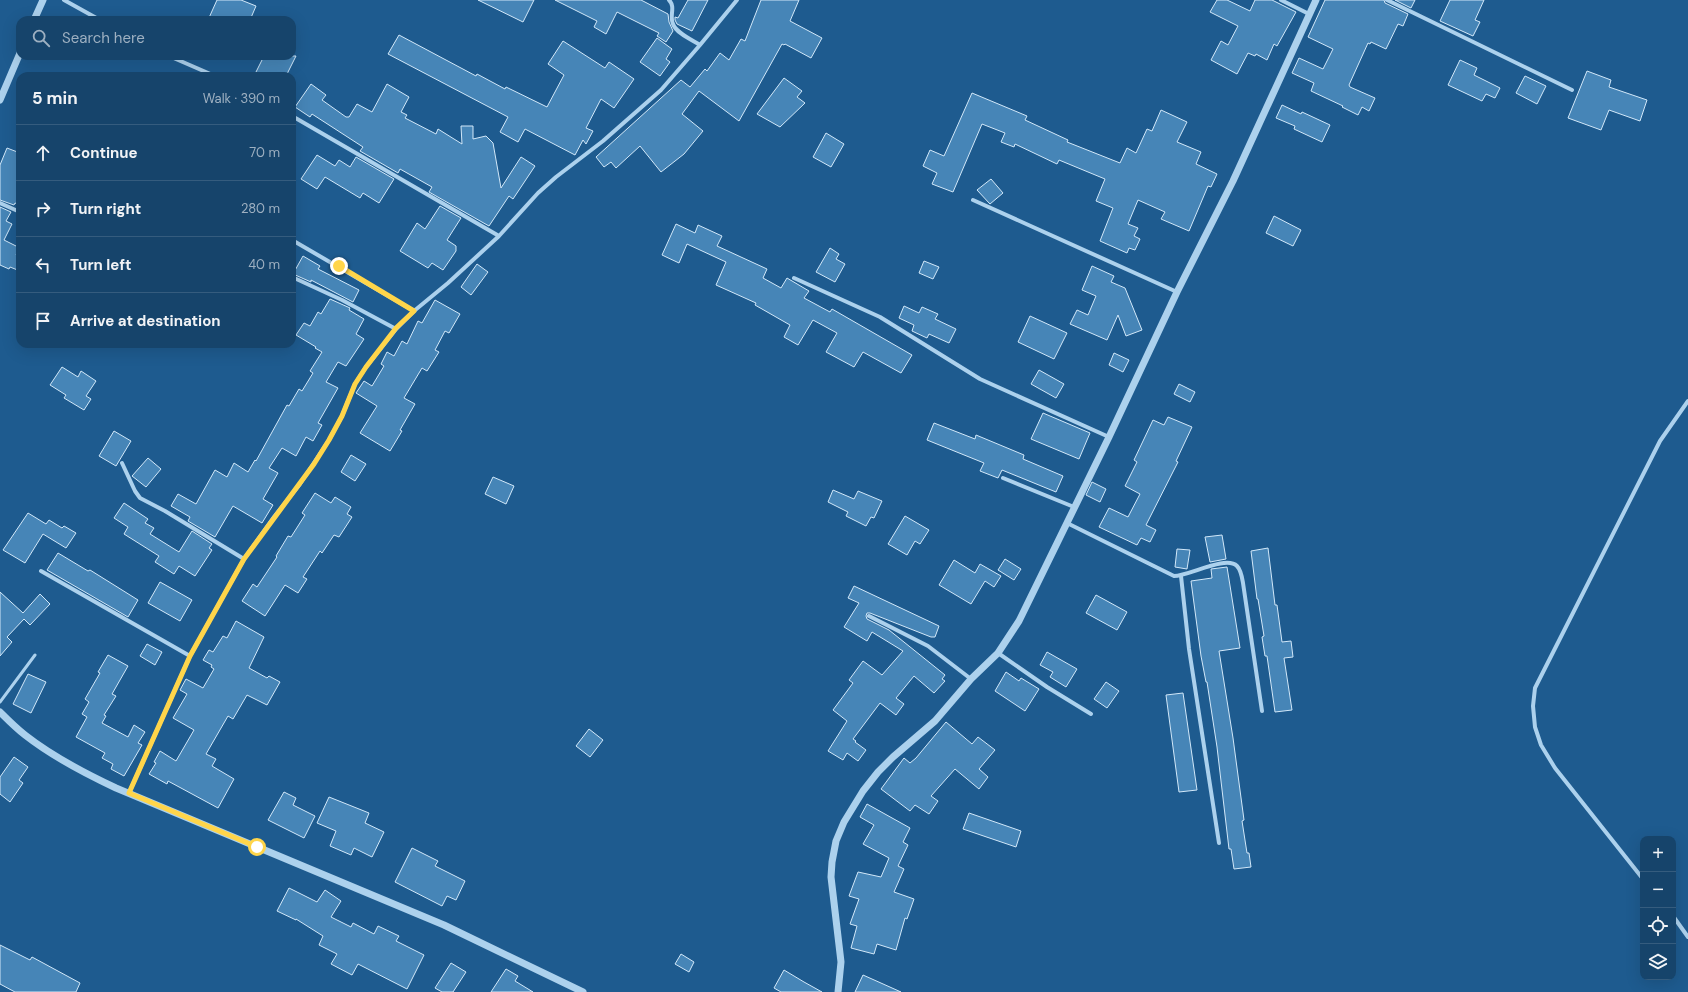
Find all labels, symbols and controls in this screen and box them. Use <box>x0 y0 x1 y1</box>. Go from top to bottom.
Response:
search box <box>16 16 296 60</box>
icon: search <box>30 27 52 49</box>
text: Search here <box>62 28 145 48</box>
text: 5 min <box>32 87 78 109</box>
text: Walk · 390 m <box>203 90 280 107</box>
icon: ahead <box>32 142 54 164</box>
text: Continue <box>70 143 138 163</box>
text: 70 m <box>249 144 280 161</box>
icon: right <box>32 198 54 220</box>
text: Turn right <box>70 199 141 219</box>
text: 280 m <box>241 200 280 217</box>
icon: left <box>32 254 54 276</box>
text: Turn left <box>70 255 131 275</box>
text: 40 m <box>248 256 280 273</box>
route end <box>330 257 348 275</box>
icon: arrive <box>32 310 54 332</box>
text: Arrive at destination <box>70 311 221 331</box>
map controls <box>1640 836 1676 980</box>
button: + <box>1640 836 1676 872</box>
route start <box>248 838 266 856</box>
button: − <box>1640 872 1676 908</box>
button: locate <box>1640 908 1676 944</box>
button: layers <box>1640 944 1676 980</box>

